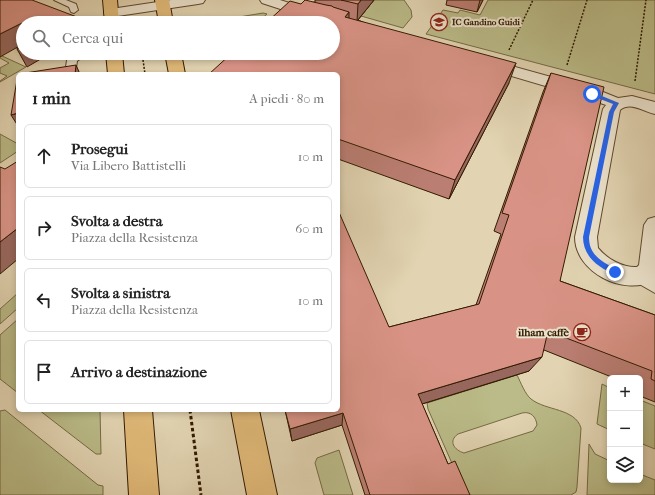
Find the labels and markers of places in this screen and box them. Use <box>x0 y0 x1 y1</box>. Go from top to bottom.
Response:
school or university icon: IC Gandino Guidi <box>429 12 449 32</box>
place label: IC Gandino Guidi <box>452 17 520 27</box>
cafe icon: ilham caffè <box>572 322 592 342</box>
place label: ilham caffè <box>517 326 570 339</box>

